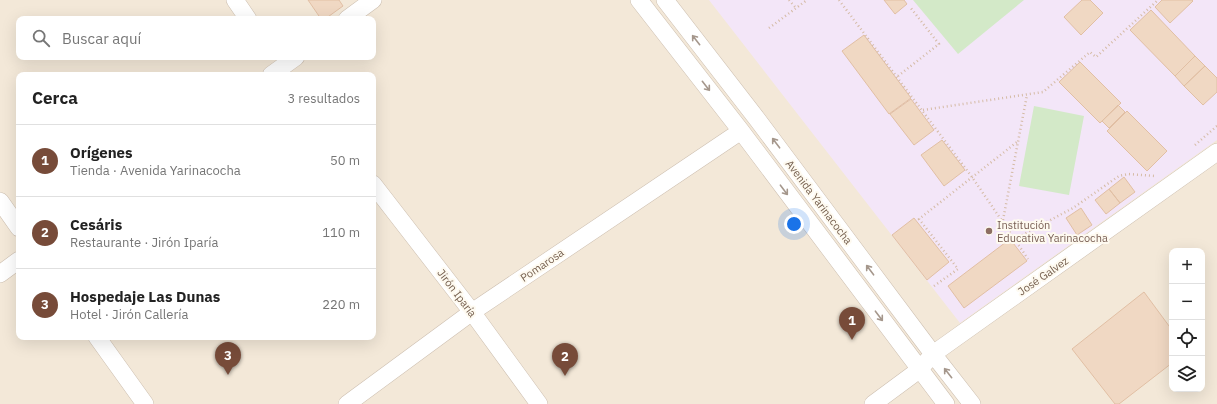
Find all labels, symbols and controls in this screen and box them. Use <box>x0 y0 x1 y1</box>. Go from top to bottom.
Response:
search box <box>16 16 376 60</box>
icon: search <box>30 27 52 49</box>
text: Buscar aquí <box>62 29 141 48</box>
one-way arrow <box>692 34 701 45</box>
one-way arrow <box>702 81 710 92</box>
text: Cerca <box>32 87 78 109</box>
text: 3 resultados <box>287 90 360 107</box>
one-way arrow <box>771 138 780 149</box>
text: Orígenes <box>70 143 133 162</box>
text: 1 <box>41 152 49 169</box>
text: 50 m <box>330 152 360 169</box>
street label: Avenida Yarinacocha <box>783 157 855 247</box>
text: Tienda · Avenida Yarinacocha <box>70 162 241 179</box>
one-way arrow <box>780 184 789 195</box>
your location <box>784 214 804 234</box>
text: Cesáris <box>70 215 122 234</box>
place label: Institución Educativa Yarinacocha <box>997 218 1108 245</box>
text: 2 <box>41 224 49 241</box>
text: 110 m <box>322 224 360 241</box>
marker: Institución Educativa Yarinacocha <box>984 226 994 236</box>
text: Restaurante · Jirón Iparía <box>70 234 218 251</box>
street label: Pomarosa <box>518 245 567 285</box>
map controls <box>1169 248 1205 392</box>
button: + <box>1169 248 1205 284</box>
street label: José Galvez <box>1015 253 1071 299</box>
one-way arrow <box>866 264 874 275</box>
street label: Jirón Iparía <box>434 266 480 320</box>
button: − <box>1169 284 1205 320</box>
text: Hospedaje Las Dunas <box>70 287 220 306</box>
text: 3 <box>41 296 49 313</box>
text: 220 m <box>322 296 360 313</box>
text: Hotel · Jirón Callería <box>70 306 188 323</box>
pin: 1 <box>839 307 865 340</box>
one-way arrow <box>875 311 883 322</box>
button: locate <box>1169 320 1205 356</box>
pin: 3 <box>215 342 241 375</box>
pin: 2 <box>552 343 578 376</box>
button: layers <box>1169 356 1205 392</box>
one-way arrow <box>944 368 953 379</box>

